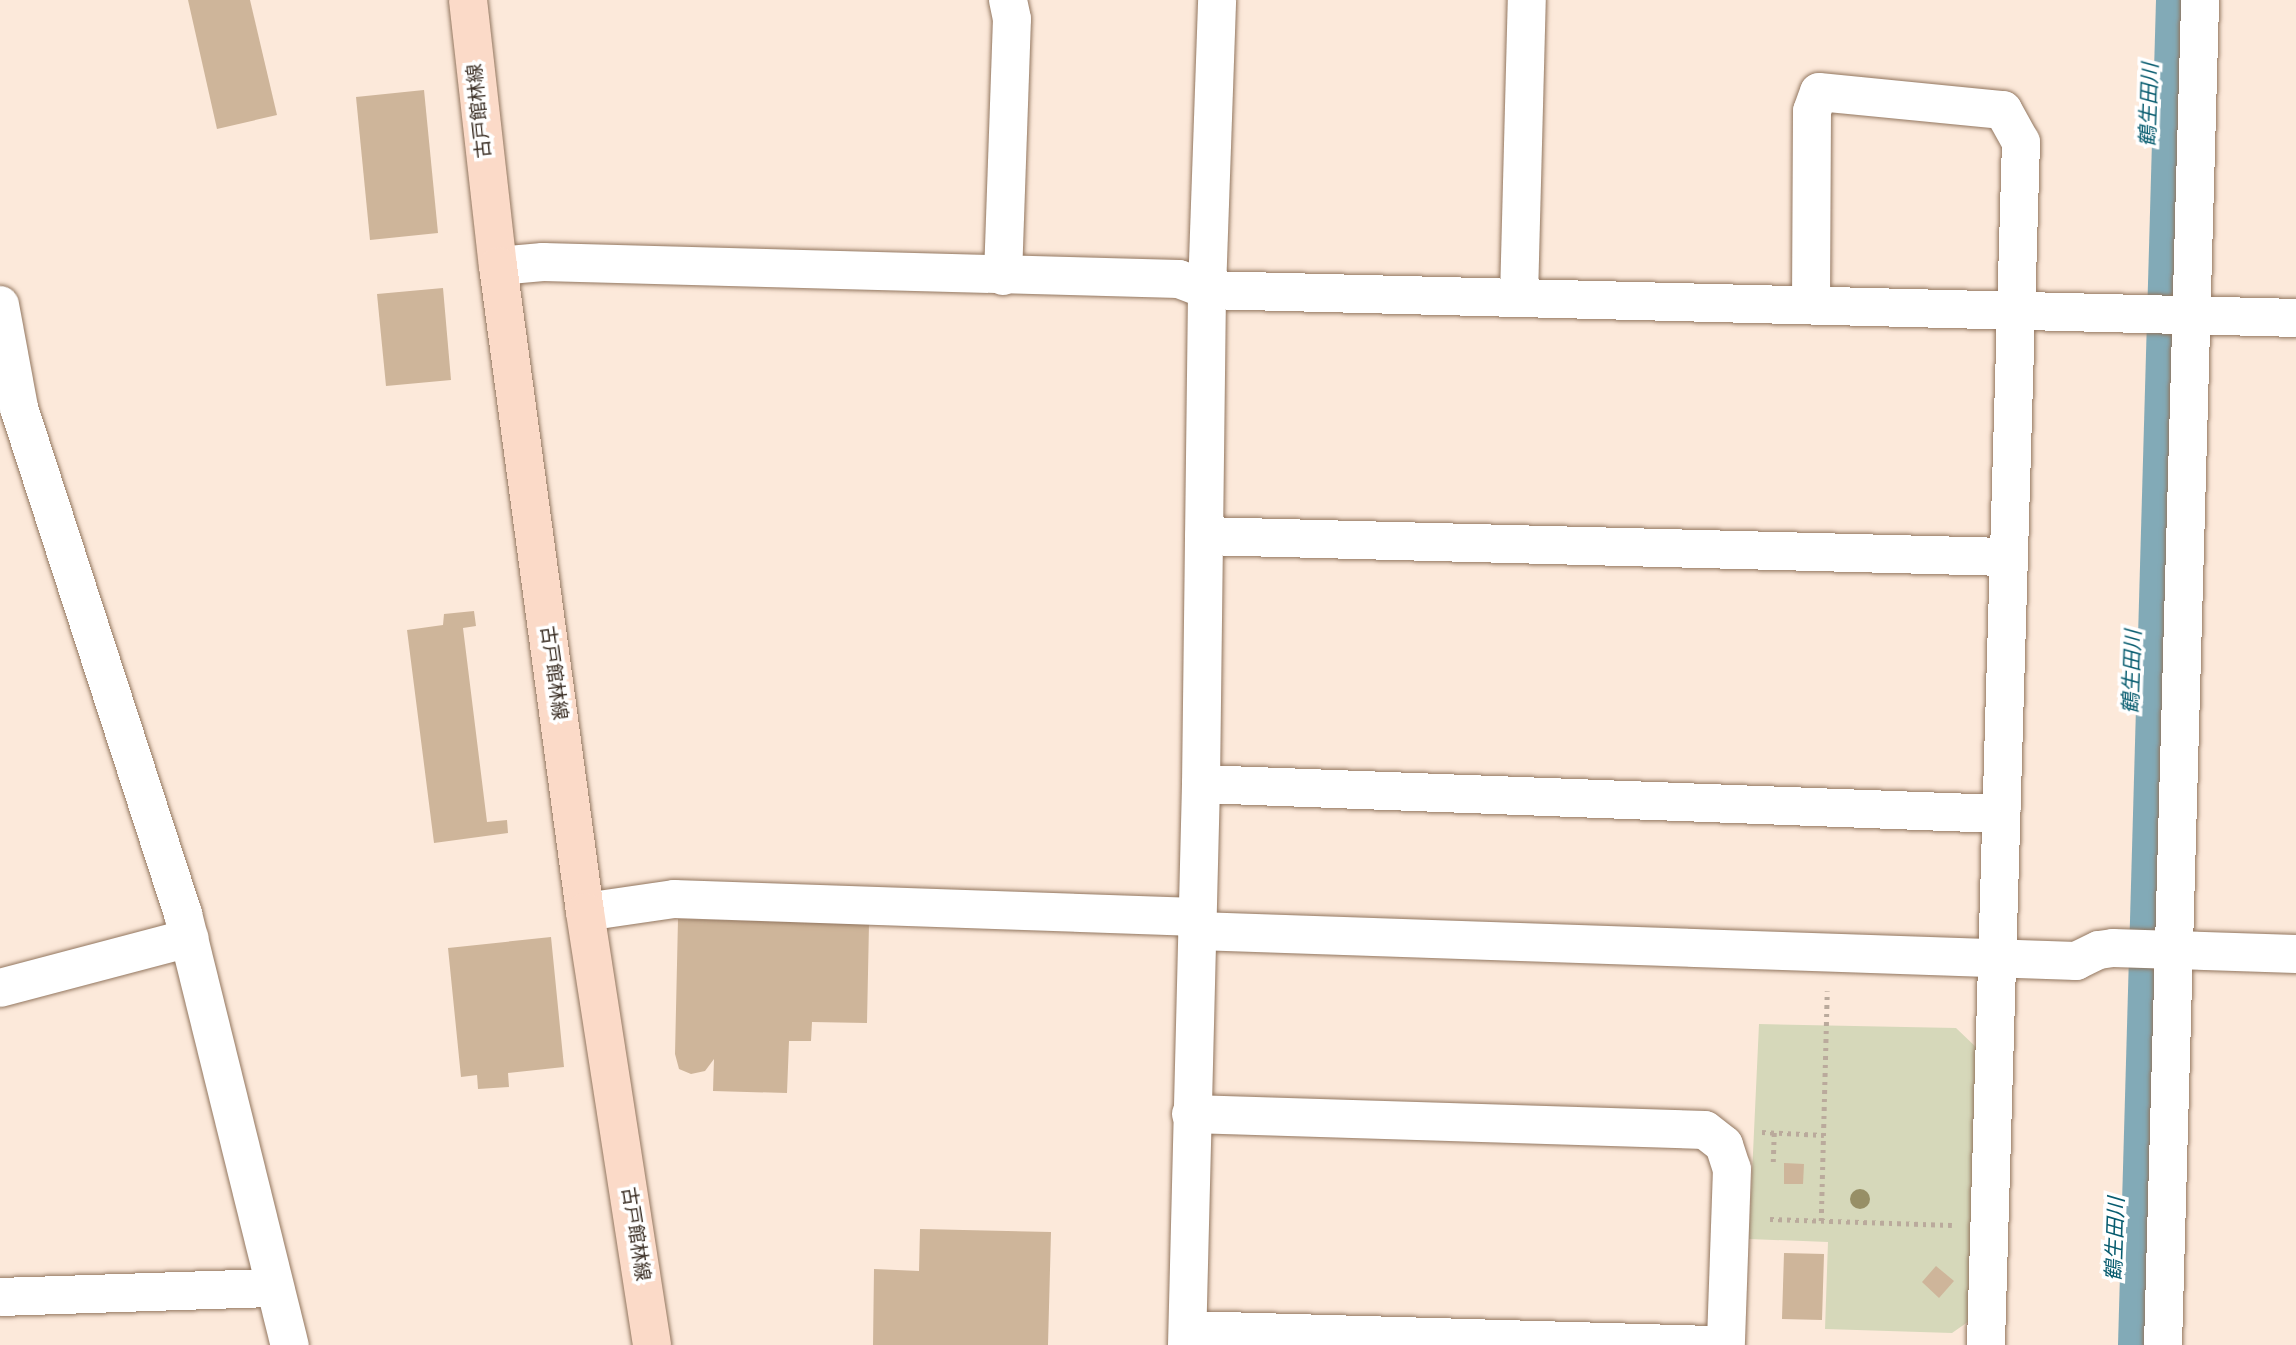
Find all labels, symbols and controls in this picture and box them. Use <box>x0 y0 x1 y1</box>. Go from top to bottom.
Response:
street label: 古戸館林線 <box>464 63 496 159</box>
water label: 鶴生田川 <box>2136 63 2164 147</box>
street label: 古戸館林線 <box>535 624 571 722</box>
water label: 鶴生田川 <box>2119 630 2147 714</box>
street label: 古戸館林線 <box>616 1185 654 1283</box>
water label: 鶴生田川 <box>2102 1197 2130 1281</box>

